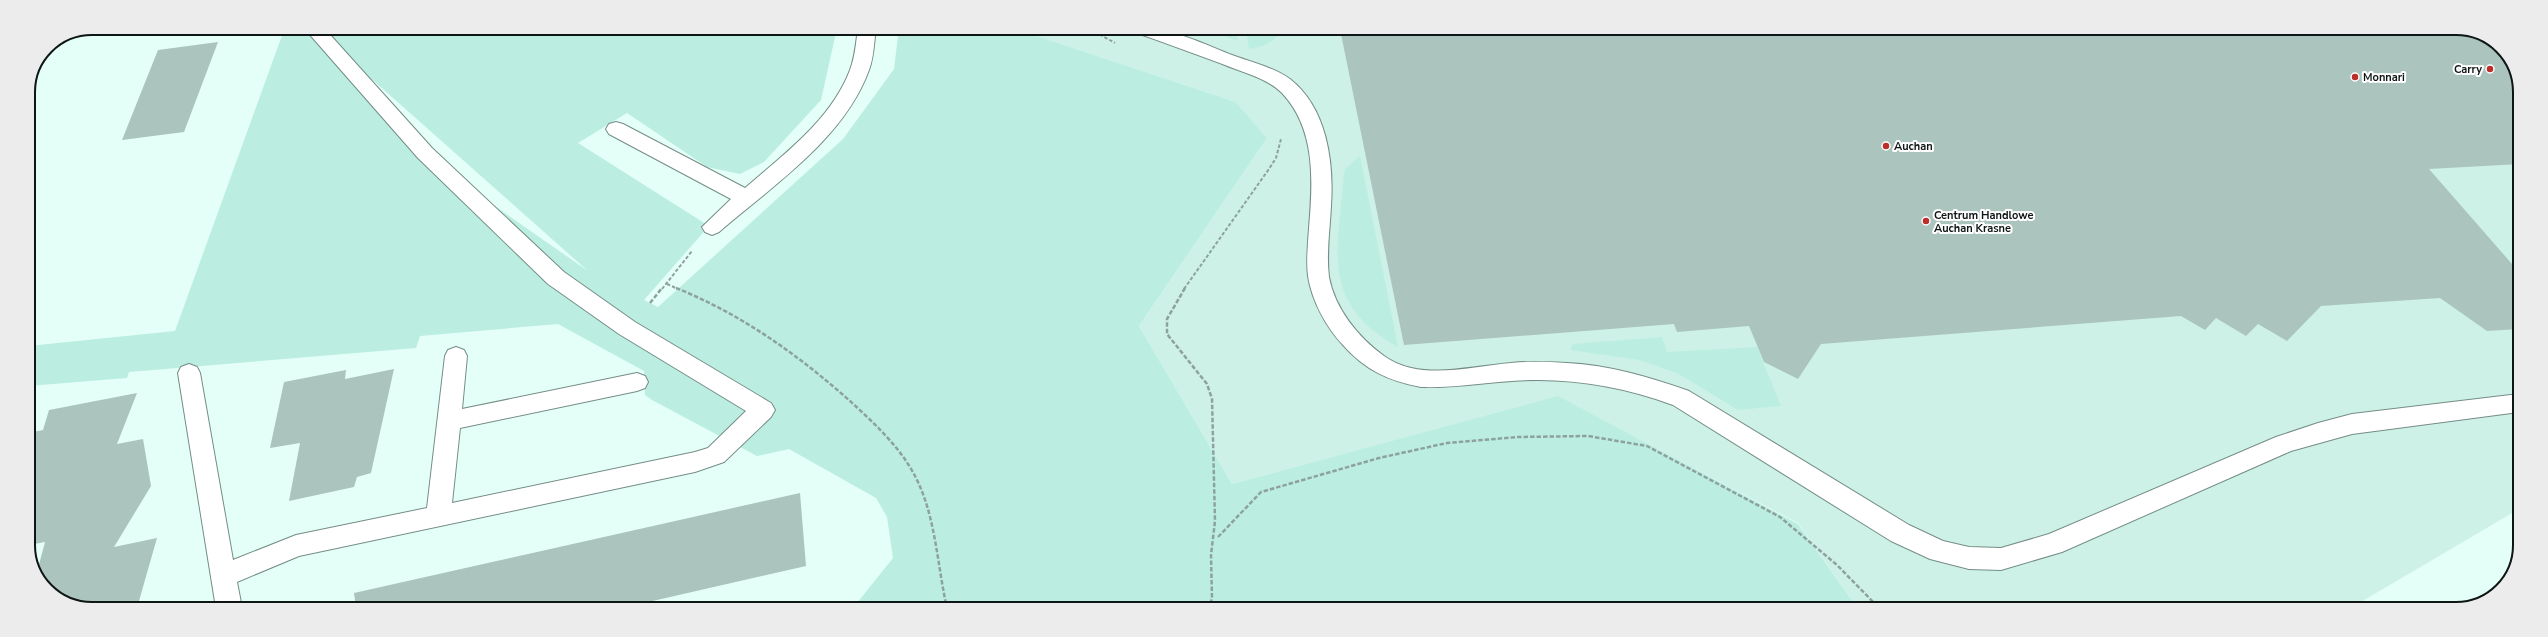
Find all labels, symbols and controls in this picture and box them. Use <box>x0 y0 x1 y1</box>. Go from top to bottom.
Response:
place label: Carry <box>2454 62 2482 77</box>
marker: Carry <box>2485 64 2495 74</box>
place label: Monnari <box>2363 70 2405 85</box>
marker: Monnari <box>2350 72 2360 82</box>
place label: Auchan <box>1894 139 1933 154</box>
marker: Auchan <box>1881 141 1891 151</box>
place label: Centrum Handlowe Auchan Krasne <box>1934 208 2034 236</box>
marker: Centrum Handlowe Auchan Krasne <box>1921 216 1931 226</box>

